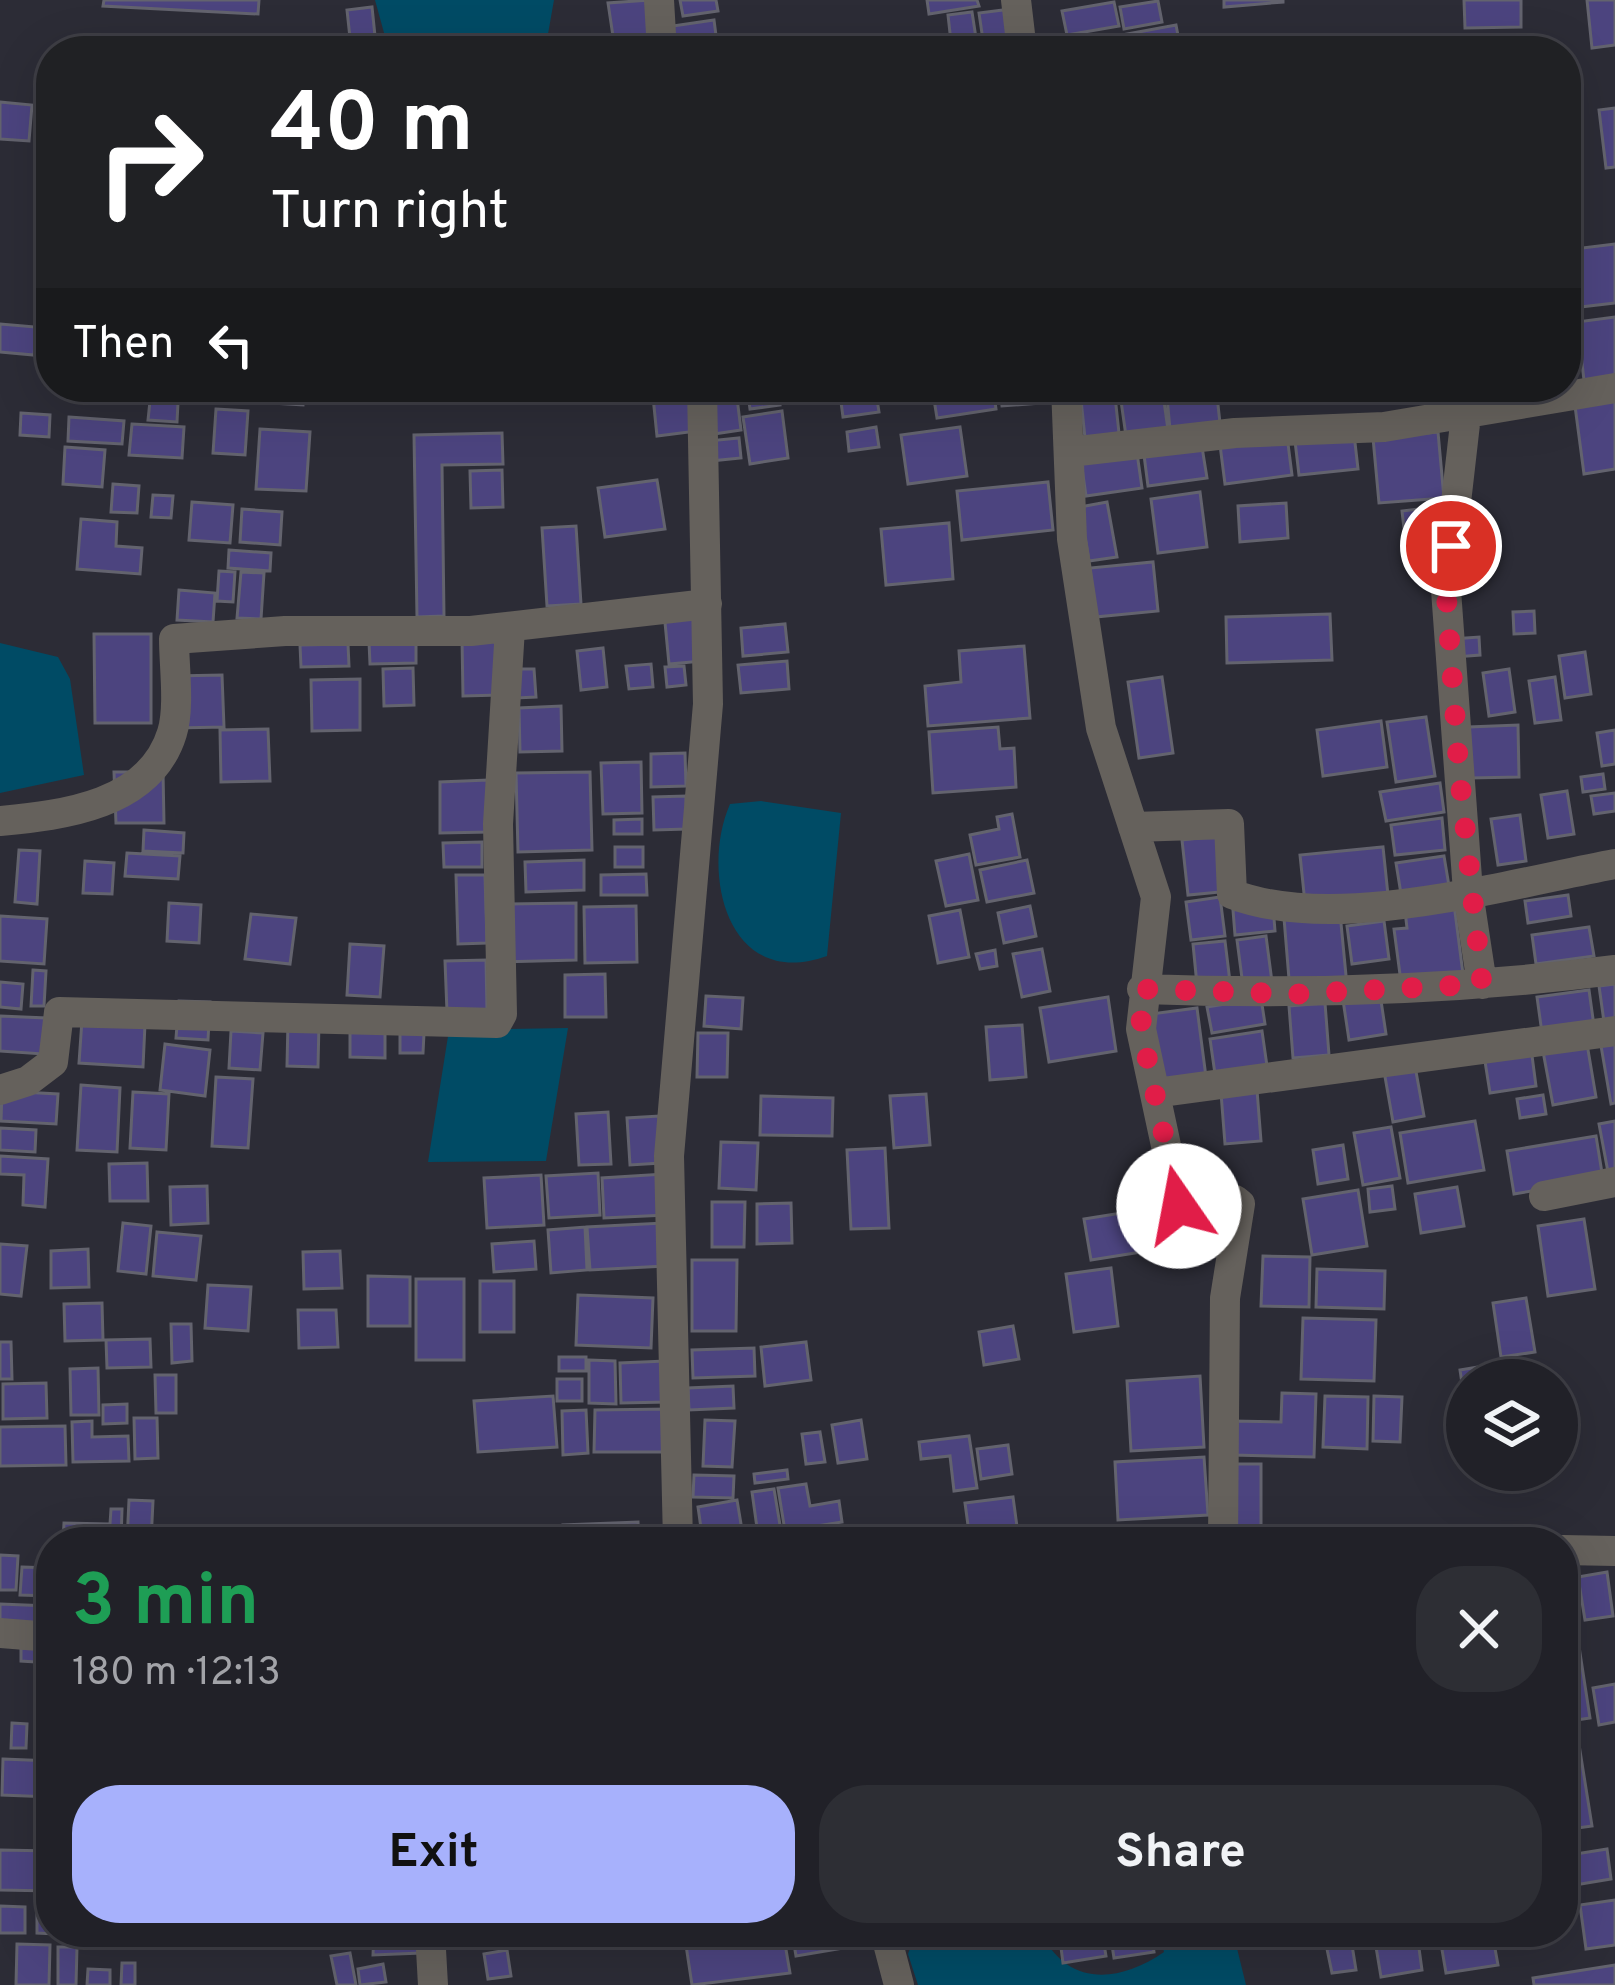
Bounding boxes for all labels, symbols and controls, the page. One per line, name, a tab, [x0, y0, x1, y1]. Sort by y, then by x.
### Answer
text: 40 m	[270, 75, 474, 181]
icon: right	[72, 84, 228, 240]
text: Turn right	[270, 179, 509, 248]
icon: left	[198, 312, 264, 378]
text: Then	[72, 317, 174, 374]
pin	[1400, 495, 1502, 597]
icon: arrive	[1418, 513, 1484, 579]
position arrow	[1116, 1143, 1242, 1269]
map controls	[1446, 1359, 1578, 1491]
button: layers	[1446, 1359, 1578, 1491]
text: 3 min	[72, 1559, 259, 1651]
button: close	[1416, 1566, 1542, 1692]
text: 180 m · 12:13	[72, 1650, 281, 1699]
button: Exit	[72, 1785, 795, 1923]
button: Share	[819, 1785, 1542, 1923]

